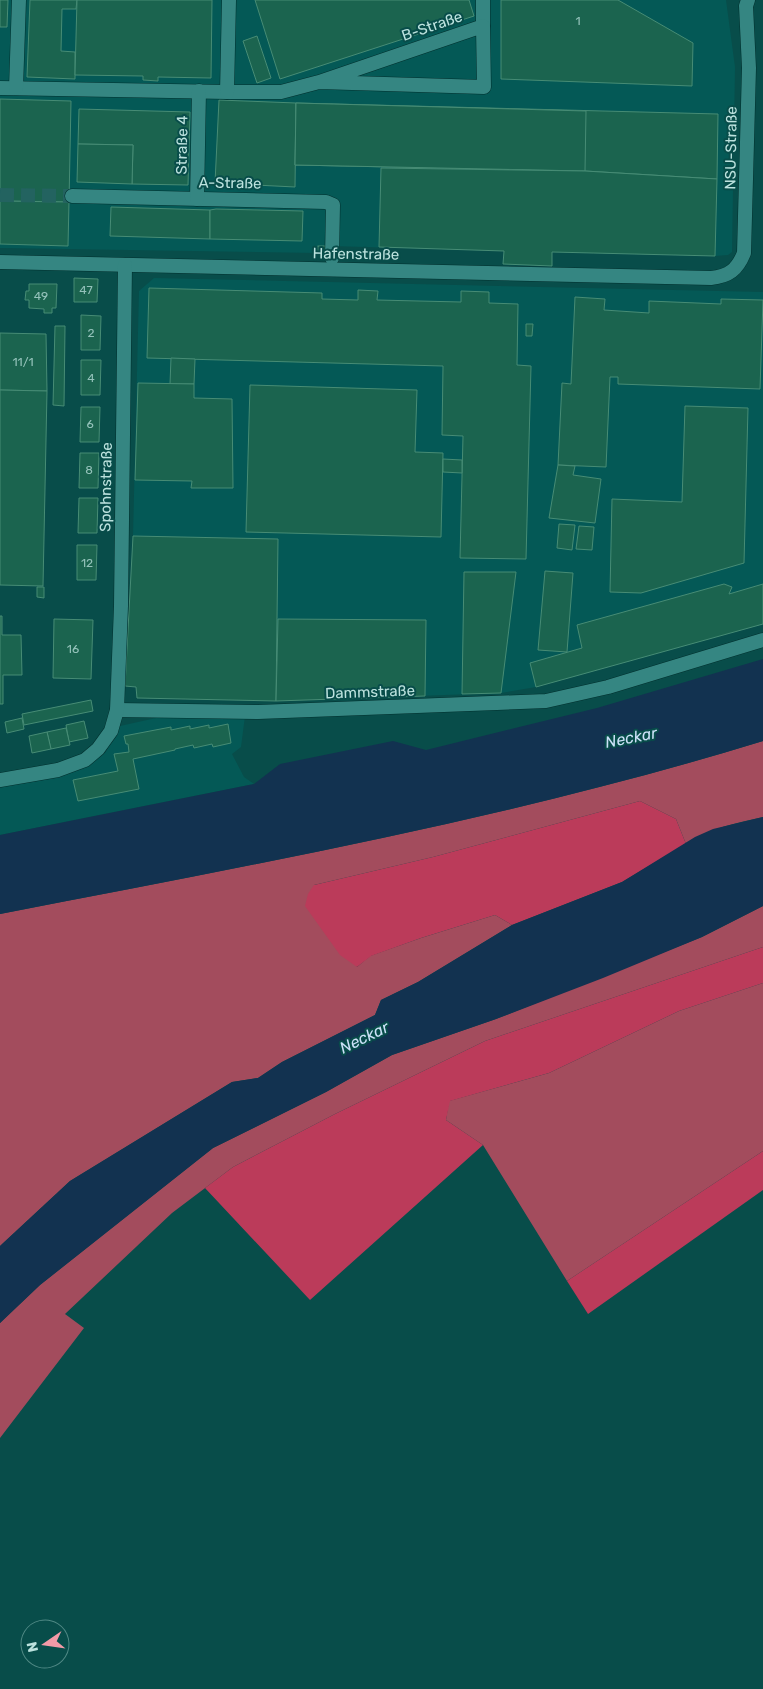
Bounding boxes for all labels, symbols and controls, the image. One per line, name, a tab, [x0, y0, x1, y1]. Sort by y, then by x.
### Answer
street label: B-Straße	[399, 7, 465, 45]
house number: 1	[575, 14, 581, 28]
street label: NSU-Straße	[721, 106, 741, 190]
street label: Straße 4	[172, 115, 192, 175]
street label: A-Straße	[198, 173, 262, 193]
street label: Hafenstraße	[313, 244, 399, 264]
house number: 47	[79, 283, 93, 297]
house number: 49	[34, 289, 48, 303]
house number: 2	[87, 326, 95, 340]
house number: 11/1	[12, 355, 34, 369]
house number: 4	[87, 371, 95, 385]
house number: 6	[86, 417, 94, 431]
street label: Spohnstraße	[96, 442, 116, 532]
house number: 8	[85, 463, 93, 477]
house number: 12	[81, 556, 93, 570]
house number: 16	[67, 642, 79, 656]
street label: Dammstraße	[325, 681, 415, 703]
water label: Neckar	[603, 723, 660, 752]
water label: Neckar	[336, 1017, 393, 1058]
north arrow	[20, 1619, 70, 1669]
text: N	[23, 1640, 42, 1654]

